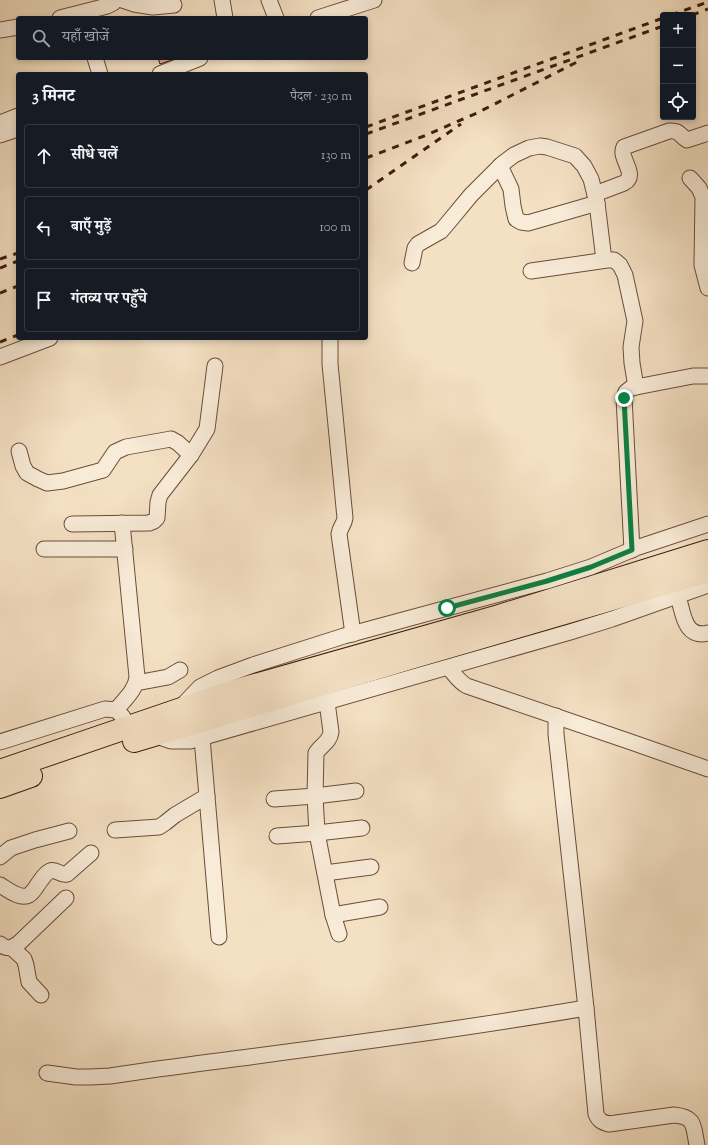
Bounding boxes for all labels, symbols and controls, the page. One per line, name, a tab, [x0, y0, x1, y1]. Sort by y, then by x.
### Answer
map controls	[660, 12, 696, 120]
button: +	[660, 12, 696, 48]
search box	[16, 16, 368, 60]
icon: search	[30, 27, 52, 49]
text: यहाँ खोजें	[62, 27, 109, 48]
button: −	[660, 48, 696, 84]
button: locate	[660, 84, 696, 120]
text: 3 मिनट	[32, 85, 75, 109]
text: पैदल · 230 m	[290, 88, 352, 106]
icon: ahead	[33, 145, 55, 167]
text: सीधे चलें	[71, 145, 118, 166]
text: 130 m	[321, 147, 351, 165]
icon: left	[33, 217, 55, 239]
text: बाएँ मुड़ें	[71, 217, 111, 238]
text: 100 m	[319, 219, 351, 237]
icon: arrive	[33, 289, 55, 311]
text: गंतव्य पर पहुँचे	[71, 289, 147, 310]
route end	[615, 389, 633, 407]
route start	[438, 599, 456, 617]

